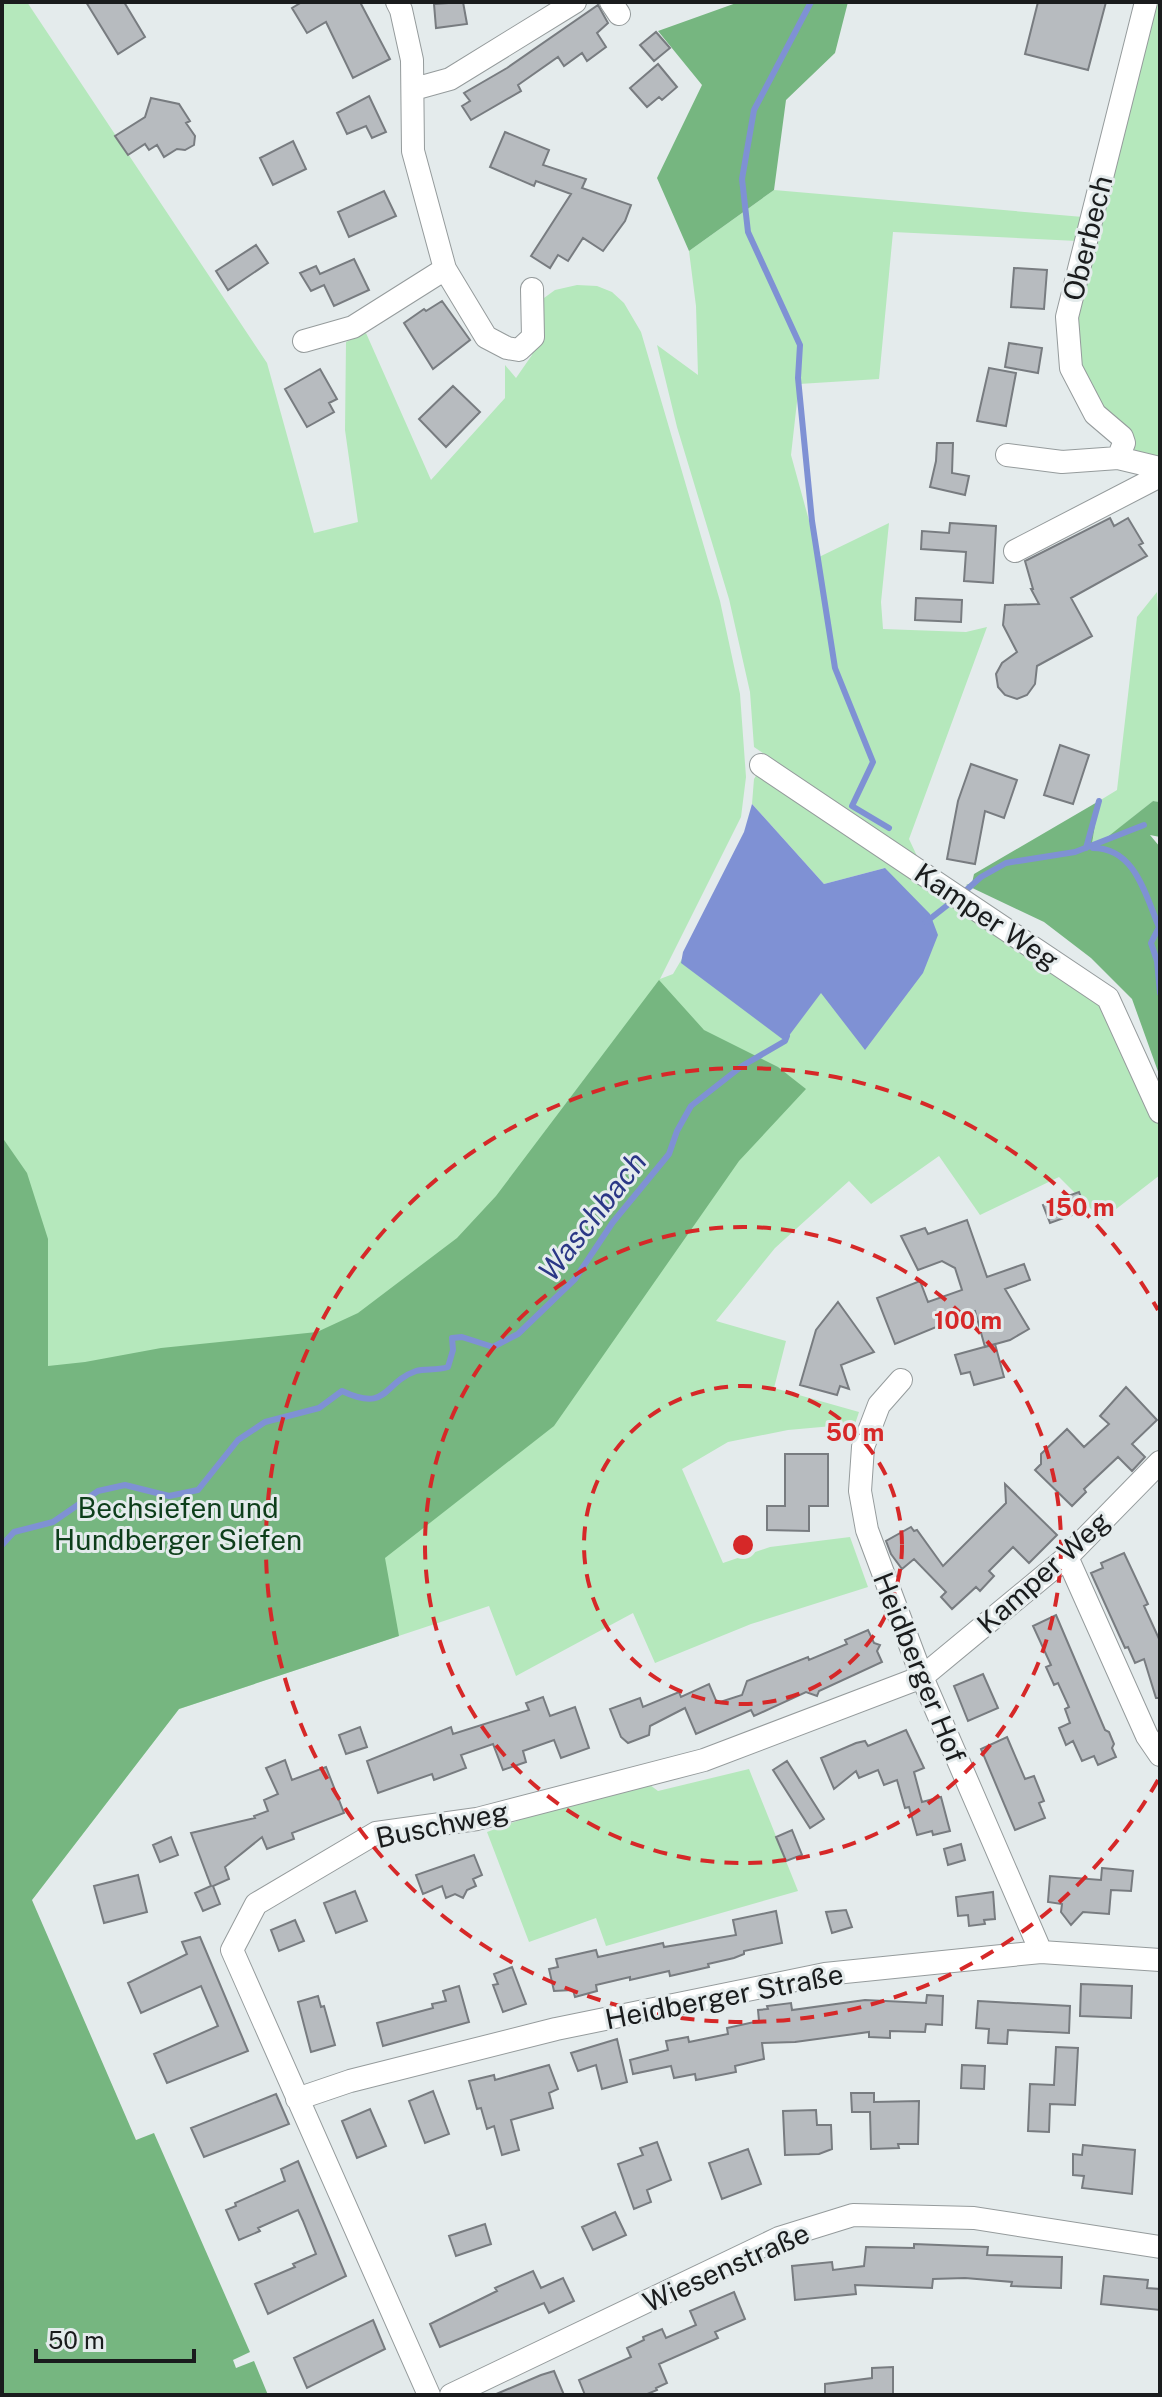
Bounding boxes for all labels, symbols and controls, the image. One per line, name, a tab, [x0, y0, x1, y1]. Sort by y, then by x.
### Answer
street label: Oberbech	[1056, 172, 1118, 304]
street label: Kamper Weg	[909, 856, 1065, 976]
water label: Waschbach	[530, 1144, 654, 1288]
text: 150 m	[1046, 1193, 1114, 1221]
text: 100 m	[934, 1306, 1002, 1334]
text: 50 m	[826, 1418, 884, 1446]
park label: Bechsiefen und Hundberger Siefen	[54, 1491, 302, 1556]
street label: Kamper Weg	[970, 1504, 1116, 1640]
centre of rings	[729, 1531, 757, 1559]
street label: Heidberger Hof	[867, 1567, 973, 1767]
street label: Buschweg	[373, 1794, 511, 1854]
street label: Heidberger Straße	[602, 1957, 846, 2035]
street label: Wiesenstraße	[638, 2216, 814, 2318]
scale bar	[36, 2313, 194, 2363]
text: 50 m	[48, 2326, 105, 2354]

